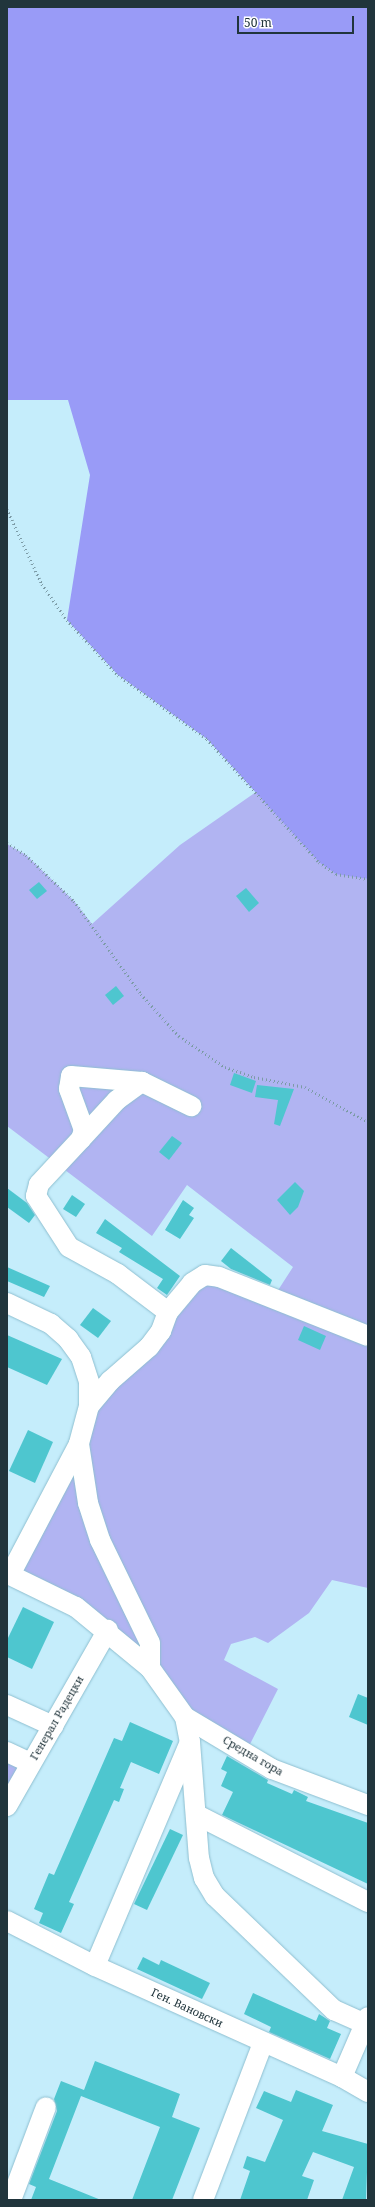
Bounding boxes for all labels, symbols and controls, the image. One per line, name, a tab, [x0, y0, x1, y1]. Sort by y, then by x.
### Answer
scale bar	[239, 8, 356, 34]
text: 50 m	[244, 14, 272, 31]
street label: Генерал Радецки	[28, 1674, 86, 1762]
street label: Средна гора	[220, 1733, 286, 1779]
street label: Ген. Вановски	[149, 1986, 225, 2030]

